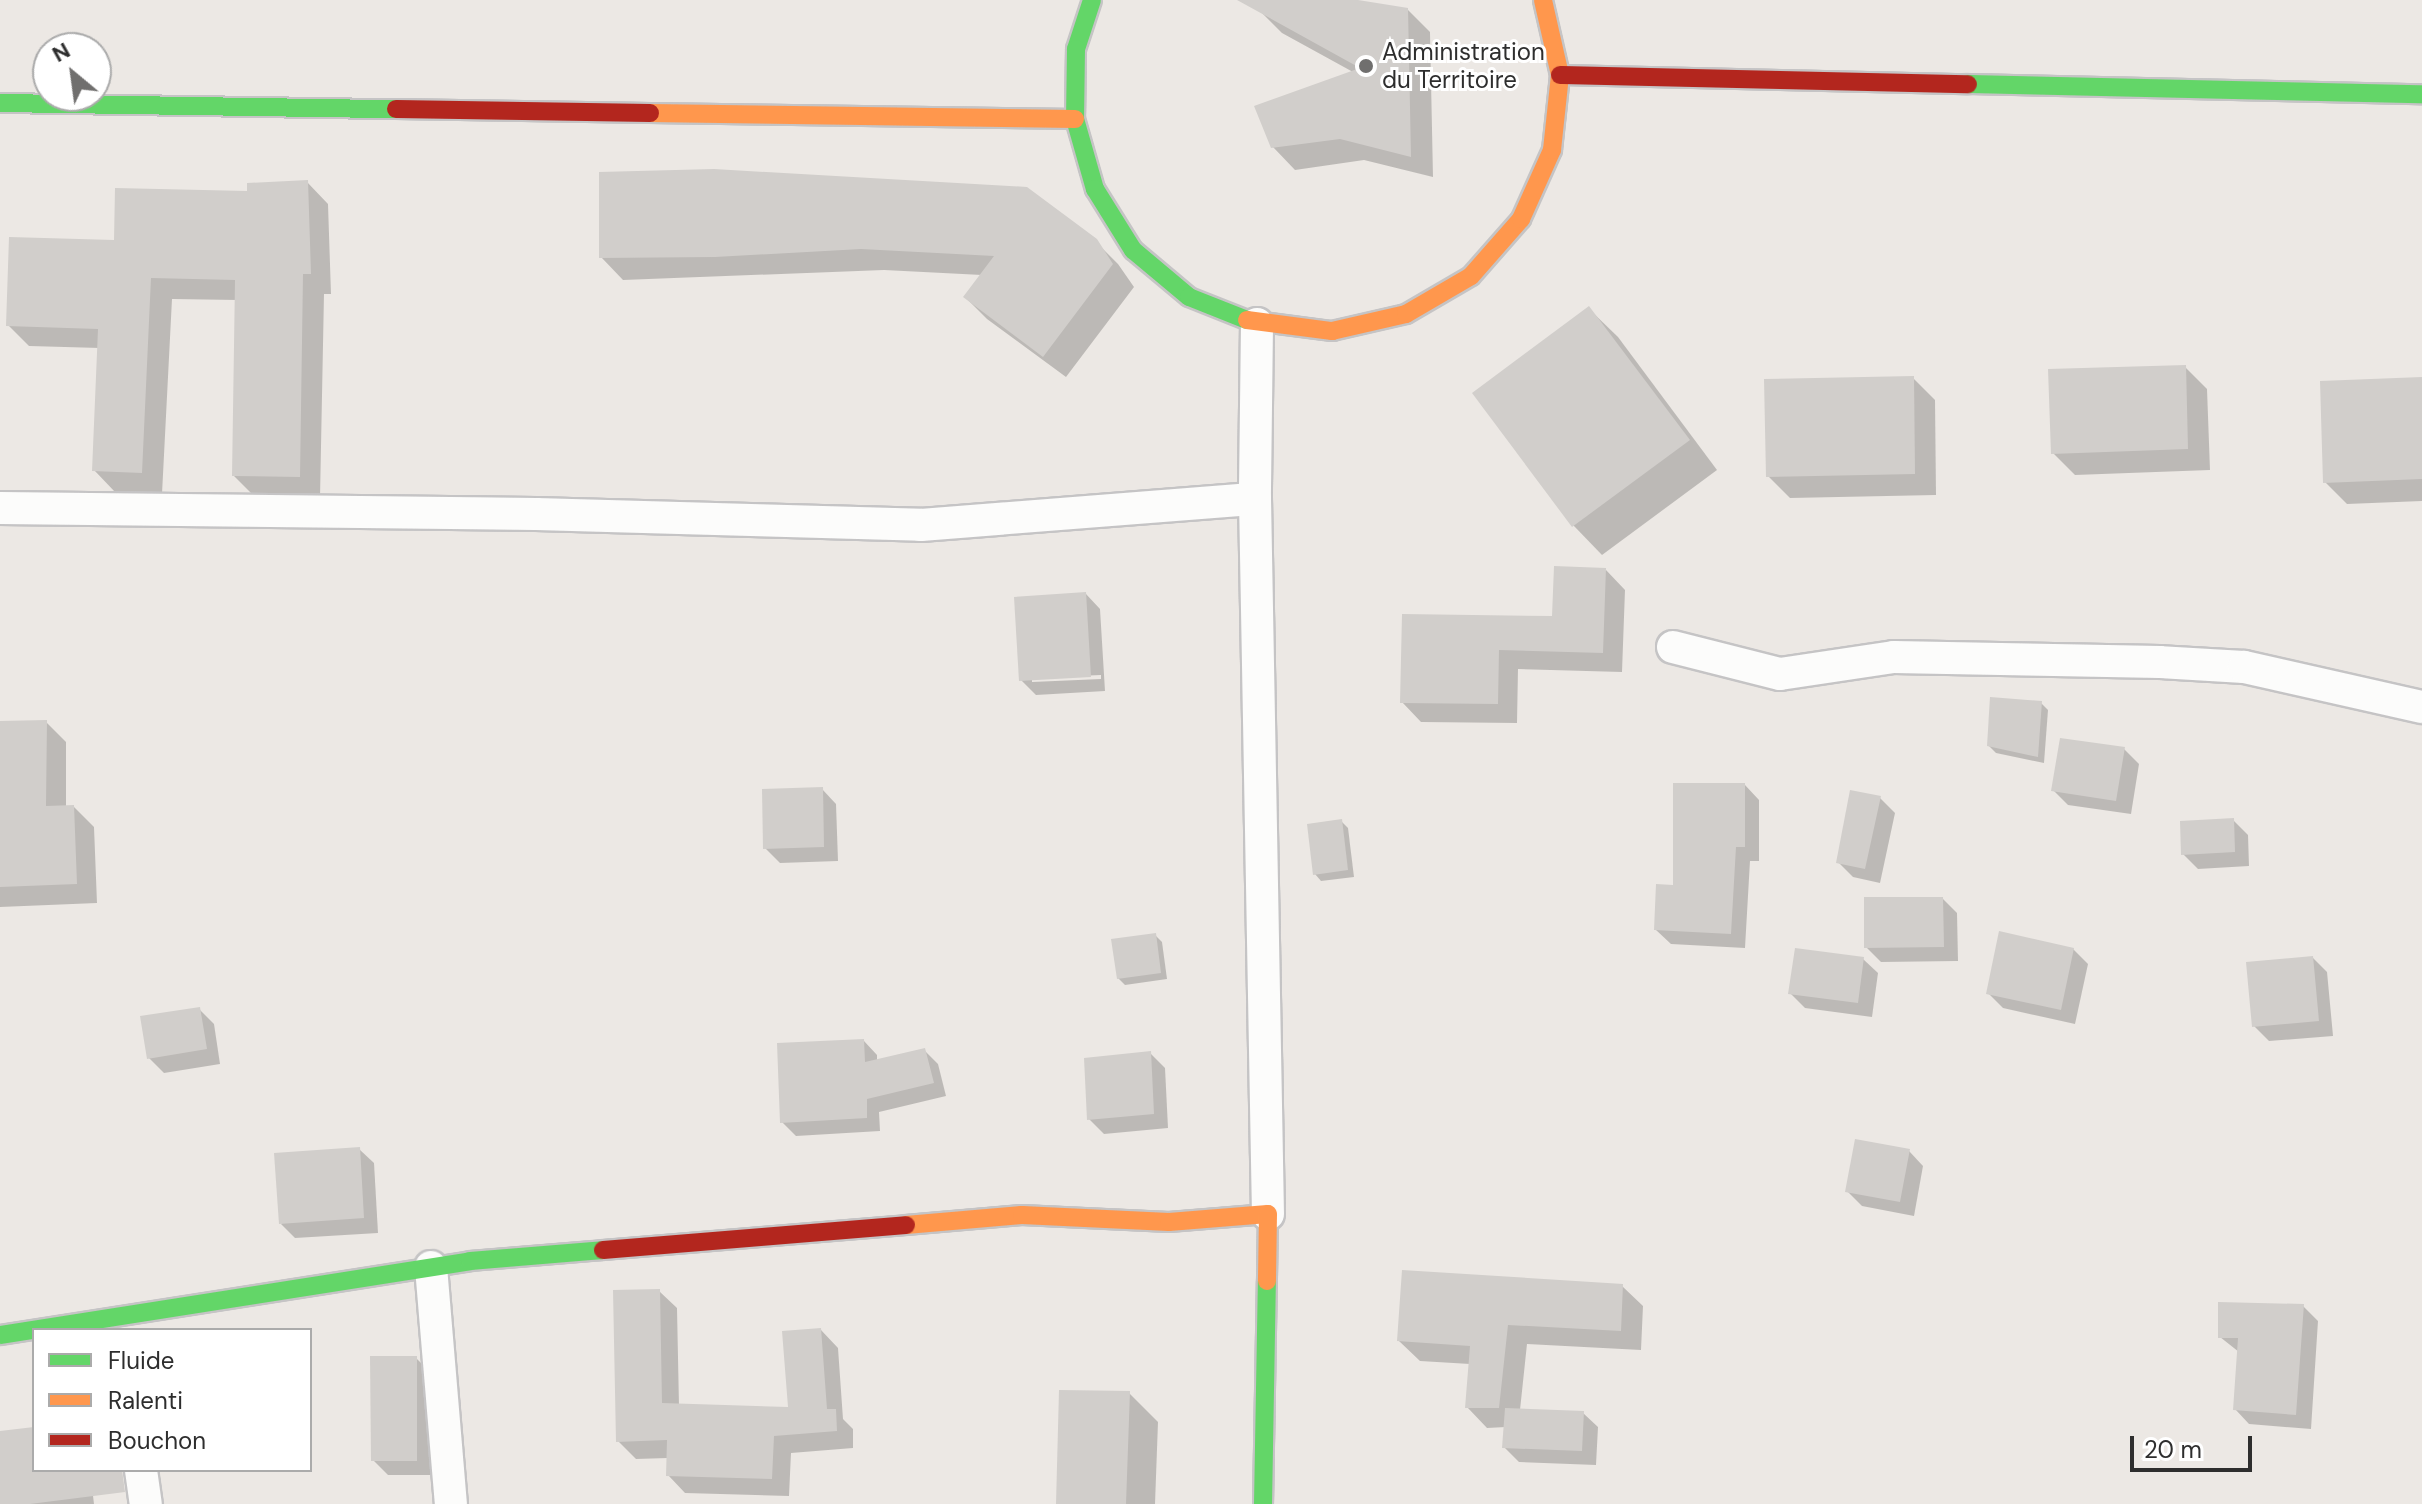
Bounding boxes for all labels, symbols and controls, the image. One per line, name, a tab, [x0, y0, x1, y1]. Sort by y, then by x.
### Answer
north arrow	[32, 32, 112, 112]
text: N	[47, 36, 75, 69]
place label: Administration du Territoire	[1382, 38, 1545, 94]
marker: Administration du Territoire	[1357, 57, 1375, 75]
legend	[32, 1328, 312, 1472]
text: Fluide	[108, 1345, 174, 1376]
text: Ralenti	[108, 1385, 183, 1416]
scale bar	[2134, 1420, 2256, 1470]
text: Bouchon	[108, 1425, 206, 1456]
text: 20 m	[2144, 1434, 2202, 1465]

